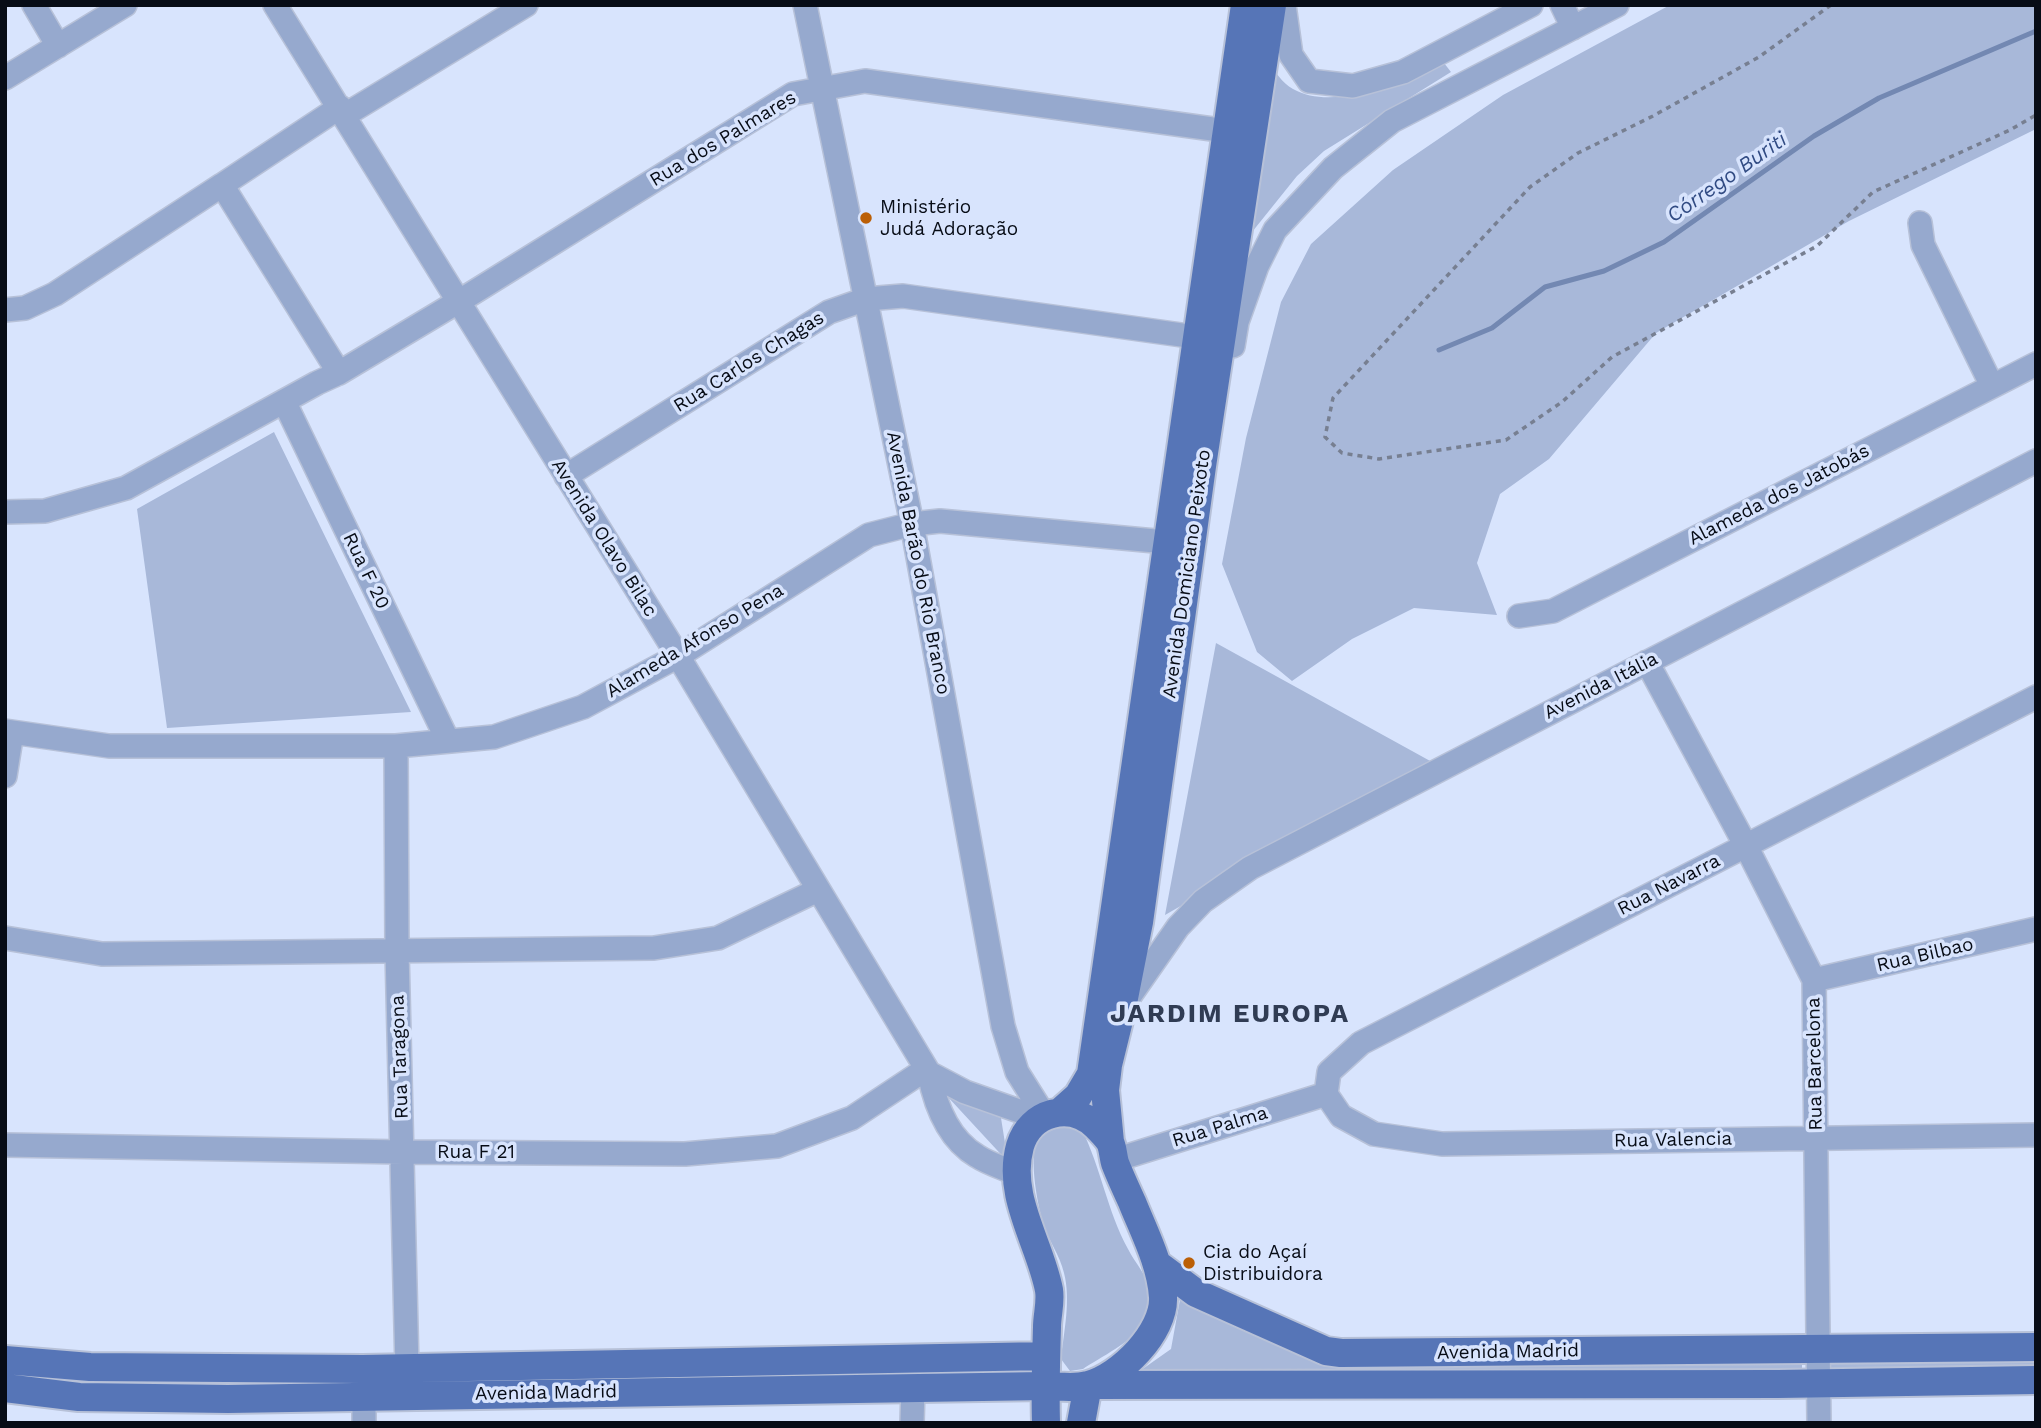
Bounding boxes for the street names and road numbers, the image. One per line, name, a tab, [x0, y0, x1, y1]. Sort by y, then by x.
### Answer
street label: Rua dos Palmares	[646, 86, 800, 192]
street label: Rua Carlos Chagas	[670, 306, 828, 418]
street label: Avenida Barão do Rio Branco	[881, 429, 955, 697]
street label: Alameda dos Jatobás	[1685, 439, 1873, 551]
street label: Avenida Domiciano Peixoto	[1158, 448, 1216, 700]
street label: Avenida Olavo Bilac	[546, 455, 662, 621]
street label: Rua F 20	[338, 529, 394, 613]
street label: Alameda Afonso Pena	[602, 579, 788, 703]
street label: Avenida Itália	[1540, 648, 1662, 724]
street label: Rua Navarra	[1614, 849, 1724, 921]
street label: Rua Bilbao	[1874, 933, 1976, 977]
street label: Rua Taragona	[386, 995, 414, 1119]
street label: Rua Barcelona	[1802, 997, 1828, 1131]
street label: Rua Palma	[1170, 1102, 1270, 1152]
street label: Rua Valencia	[1614, 1128, 1732, 1152]
street label: Rua F 21	[437, 1141, 515, 1163]
street label: Avenida Madrid	[1437, 1339, 1579, 1365]
street label: Avenida Madrid	[475, 1380, 617, 1406]

